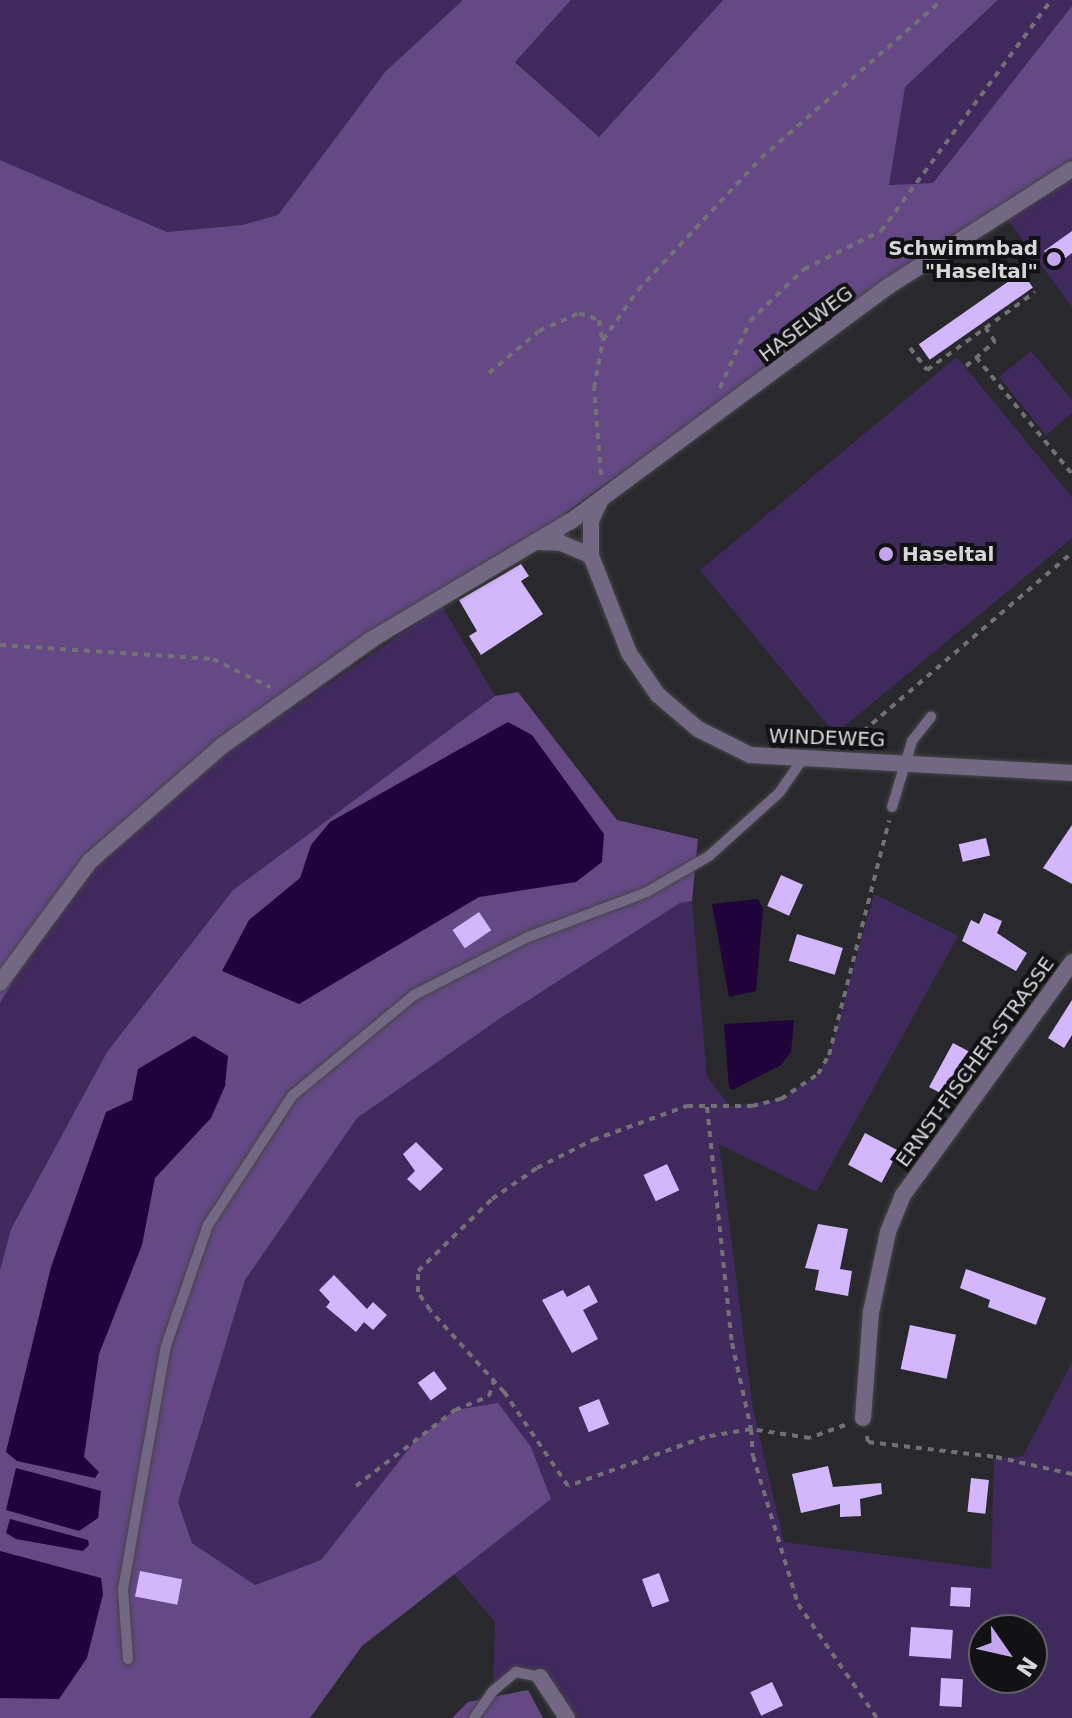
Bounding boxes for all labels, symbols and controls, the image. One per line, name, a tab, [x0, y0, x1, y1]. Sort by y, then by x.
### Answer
place label: Schwimmbad "Haseltal"	[888, 236, 1038, 283]
marker: Schwimmbad "Haseltal"	[1045, 250, 1063, 268]
street label: HASELWEG	[754, 281, 858, 367]
place label: Haseltal	[902, 542, 994, 566]
marker: Haseltal	[877, 545, 895, 563]
street label: WINDEWEG	[768, 724, 886, 752]
street label: ERNST-FISCHER-STRASSE	[891, 952, 1059, 1172]
north arrow	[968, 1614, 1048, 1694]
text: N	[1011, 1652, 1042, 1681]

